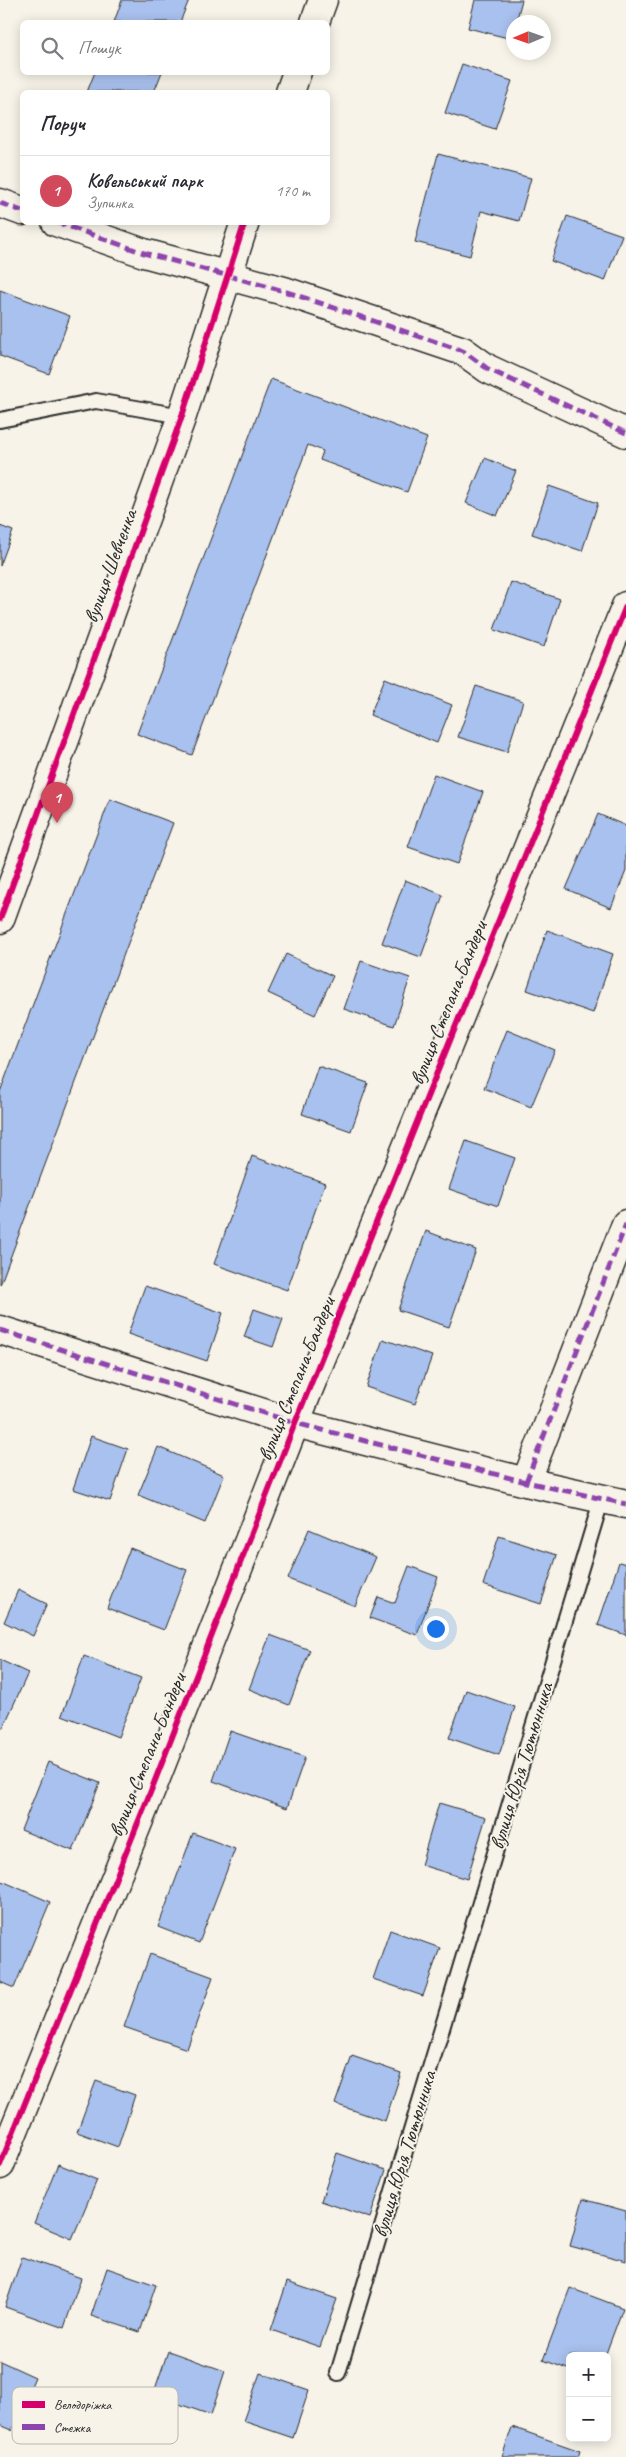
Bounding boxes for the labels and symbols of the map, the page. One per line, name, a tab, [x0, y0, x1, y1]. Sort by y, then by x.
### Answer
north arrow	[506, 15, 551, 60]
street label: вулиця Шевченка	[77, 504, 143, 626]
pin: 1	[41, 782, 73, 823]
street label: вулиця Степана Бандери	[403, 915, 494, 1089]
street label: вулиця Степана Бандери	[251, 1291, 342, 1465]
your location	[423, 1616, 449, 1642]
street label: вулиця Степана Бандери	[102, 1667, 193, 1841]
street label: вулиця Юрія Тютюнника	[483, 1678, 559, 1852]
street label: вулиця Юрія Тютюнника	[366, 2066, 442, 2240]
legend	[12, 2387, 178, 2444]
text: Велодоріжка	[54, 2396, 112, 2413]
text: Стежка	[54, 2419, 92, 2436]

